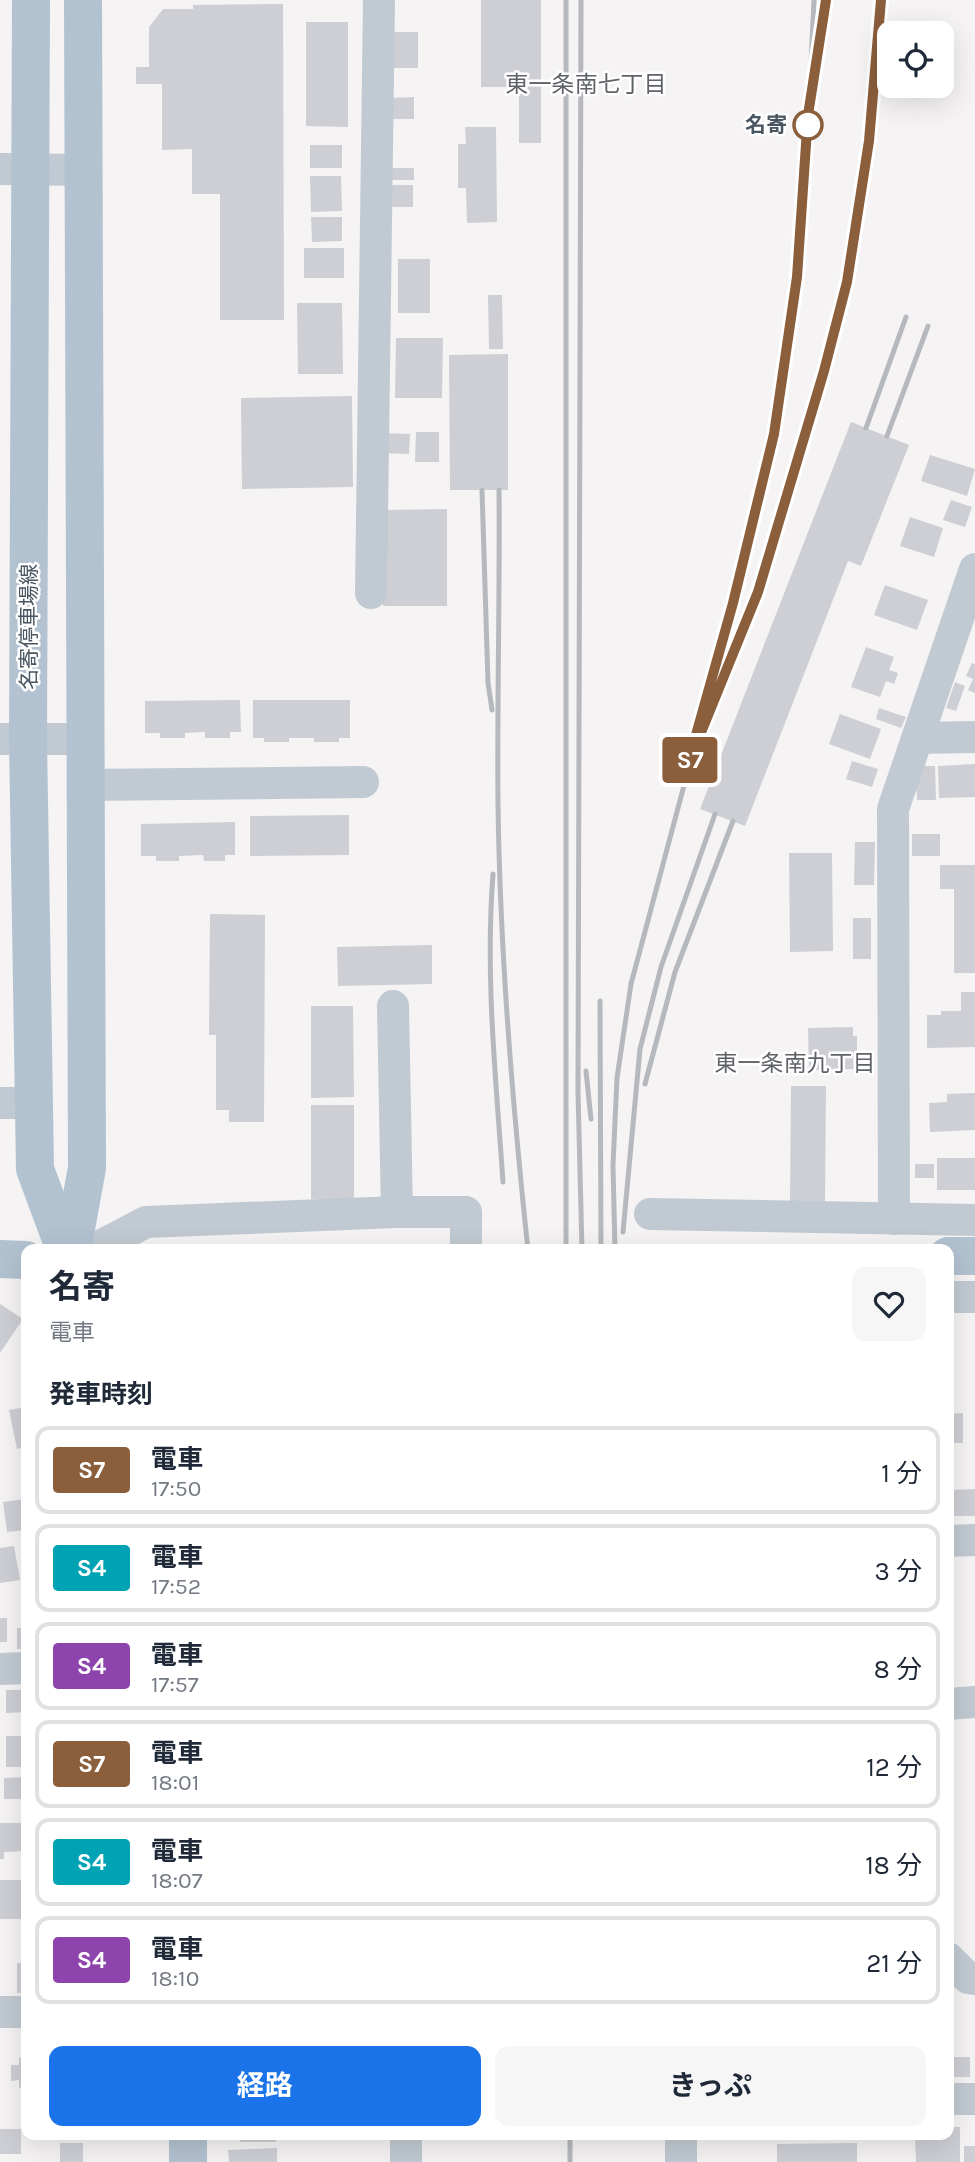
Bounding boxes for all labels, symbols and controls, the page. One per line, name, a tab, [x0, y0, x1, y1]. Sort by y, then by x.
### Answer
map controls	[877, 21, 954, 98]
button: locate	[877, 21, 954, 98]
district label: 東一条南七丁目	[506, 71, 667, 98]
marker: 名寄	[793, 110, 823, 140]
place label: 名寄	[745, 113, 787, 137]
street label: 名寄停車場線	[17, 564, 41, 690]
line badge: S7	[658, 737, 722, 783]
text: S7	[676, 746, 704, 774]
district label: 東一条南九丁目	[715, 1050, 876, 1077]
button: heart	[852, 1267, 926, 1341]
text: 名寄	[49, 1268, 115, 1306]
text: 電車	[49, 1319, 95, 1346]
text: 発車時刻	[49, 1379, 153, 1410]
text: 電車	[151, 1444, 203, 1475]
text: S7	[78, 1456, 105, 1484]
text: 1 分	[881, 1458, 922, 1489]
text: 17:50	[151, 1475, 201, 1502]
text: 電車	[151, 1542, 203, 1573]
text: S4	[77, 1554, 106, 1582]
text: 3 分	[874, 1556, 922, 1587]
text: 17:52	[151, 1573, 201, 1600]
text: 電車	[151, 1640, 203, 1671]
text: S4	[77, 1652, 106, 1680]
text: 8 分	[874, 1654, 922, 1685]
text: 17:57	[151, 1671, 198, 1698]
text: 電車	[151, 1738, 203, 1769]
text: S7	[78, 1750, 105, 1778]
text: 12 分	[866, 1752, 922, 1783]
text: 18:01	[151, 1769, 199, 1796]
text: 電車	[151, 1836, 203, 1867]
text: S4	[77, 1848, 106, 1876]
text: 18 分	[865, 1850, 922, 1881]
text: 18:07	[151, 1867, 203, 1894]
text: 電車	[151, 1934, 203, 1965]
text: S4	[77, 1946, 106, 1974]
text: 21 分	[866, 1948, 922, 1979]
text: 18:10	[151, 1965, 199, 1992]
button: 経路	[49, 2046, 481, 2126]
button: きっぷ	[495, 2046, 926, 2126]

